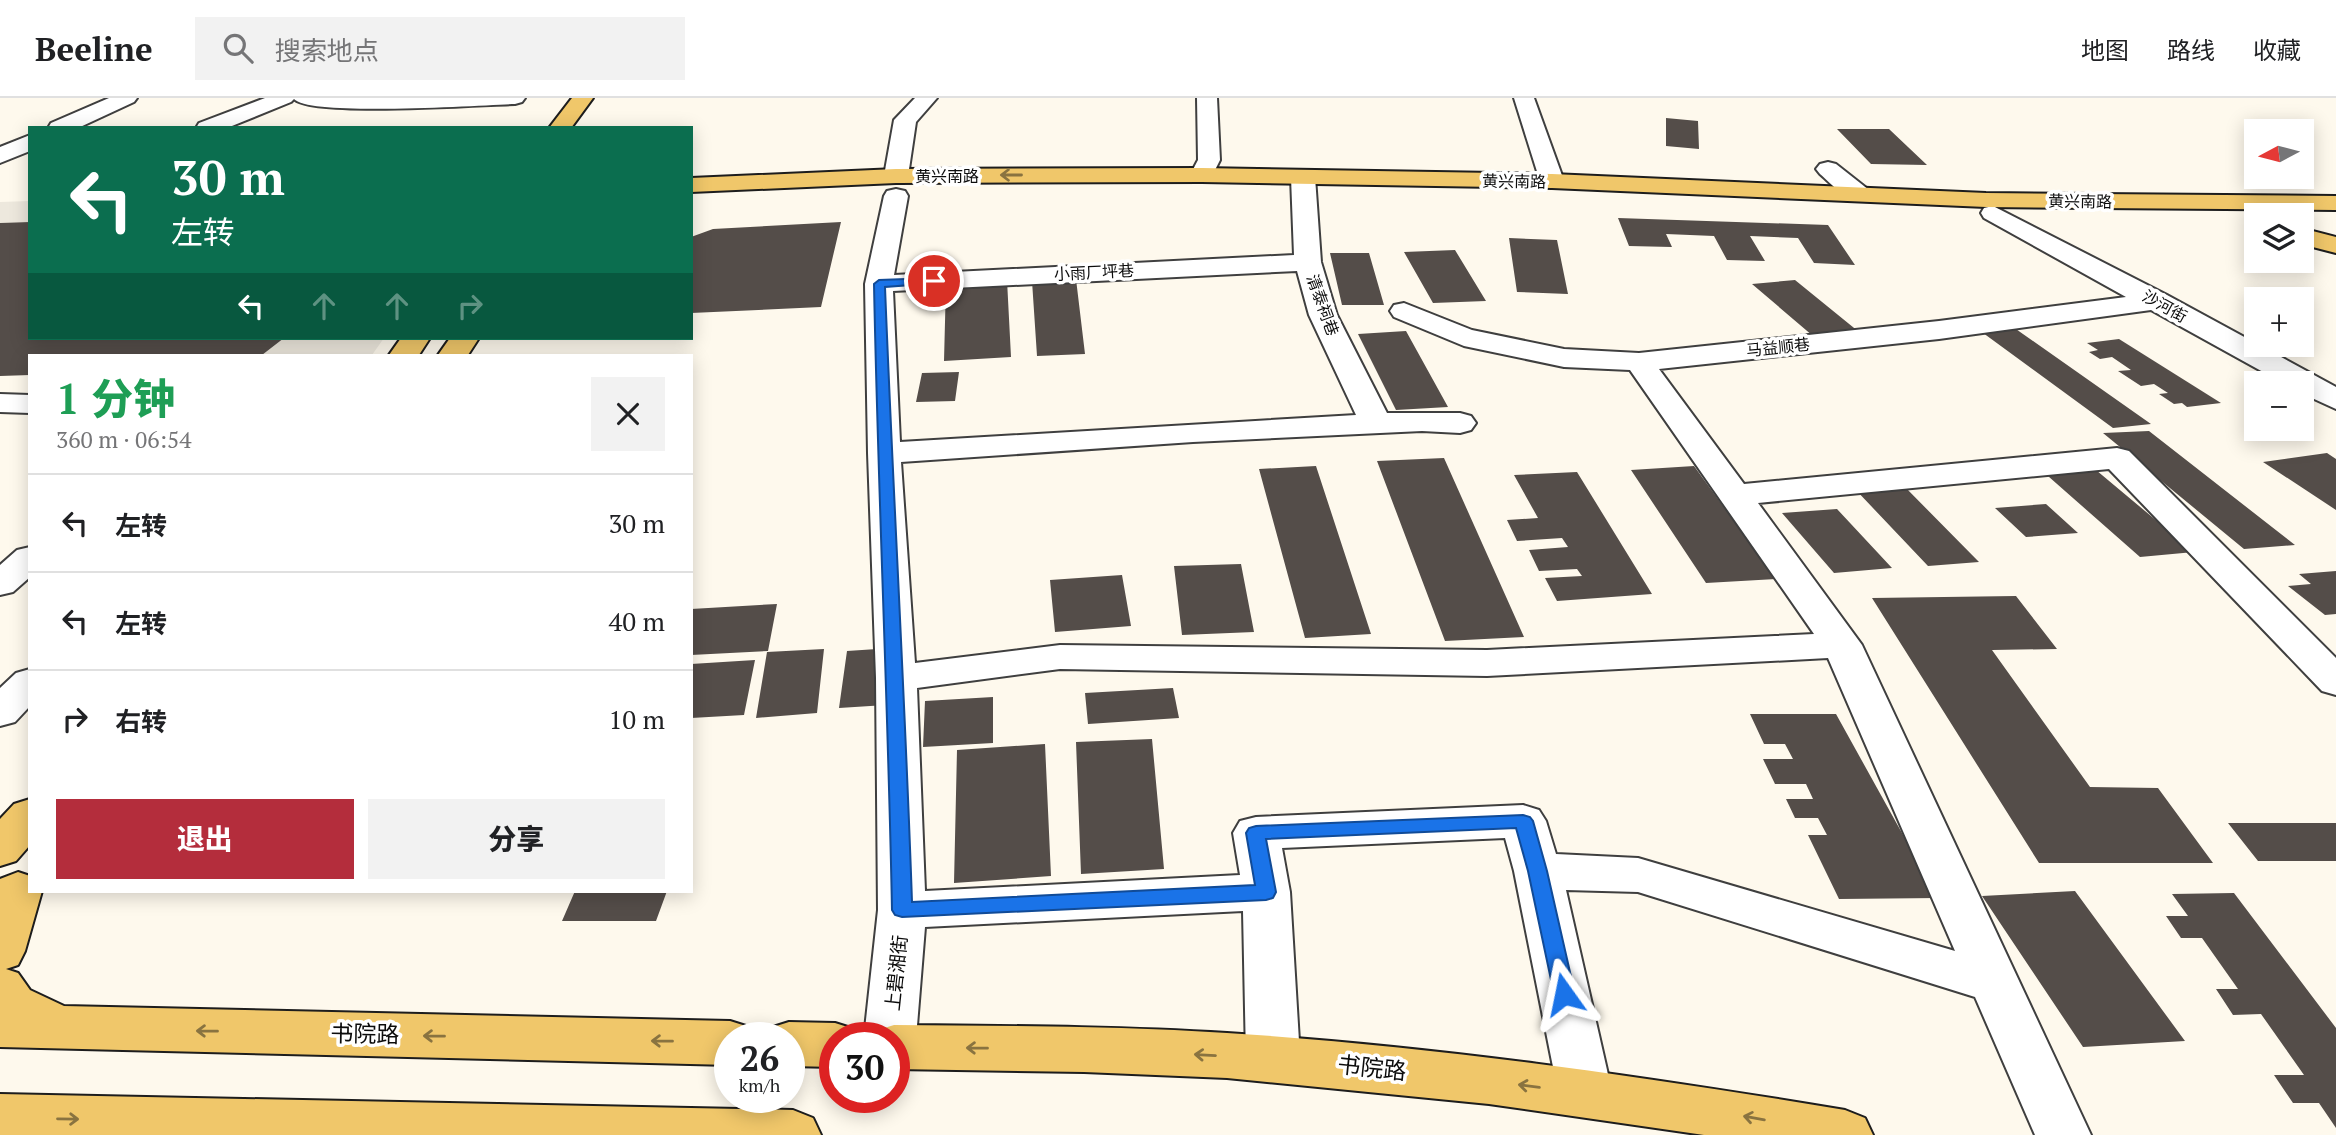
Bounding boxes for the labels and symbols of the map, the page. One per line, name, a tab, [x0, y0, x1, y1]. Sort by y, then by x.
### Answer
north arrow	[2244, 119, 2314, 189]
street label: 黄兴南路	[915, 165, 979, 187]
one-way arrow	[1000, 169, 1023, 182]
street label: 黄兴南路	[1482, 169, 1546, 193]
street label: 黄兴南路	[2048, 189, 2112, 213]
pin	[904, 251, 964, 311]
street label: 小雨厂坪巷	[1053, 259, 1135, 285]
street label: 清泰祠巷	[1302, 271, 1344, 339]
street label: 沙河街	[2139, 285, 2191, 327]
street label: 马益顺巷	[1745, 333, 1811, 361]
street label: 上碧湘街	[879, 934, 912, 1012]
position arrow	[1527, 957, 1601, 1031]
street label: 书院路	[330, 1017, 400, 1050]
speed limit sign: 30	[819, 1022, 910, 1113]
one-way arrow	[195, 1024, 218, 1037]
one-way arrow	[423, 1029, 446, 1043]
one-way arrow	[650, 1035, 673, 1048]
one-way arrow	[966, 1042, 989, 1055]
one-way arrow	[1194, 1048, 1216, 1061]
street label: 书院路	[1336, 1048, 1408, 1087]
one-way arrow	[1518, 1079, 1541, 1092]
one-way arrow	[1743, 1111, 1766, 1125]
one-way arrow	[56, 1112, 79, 1126]

